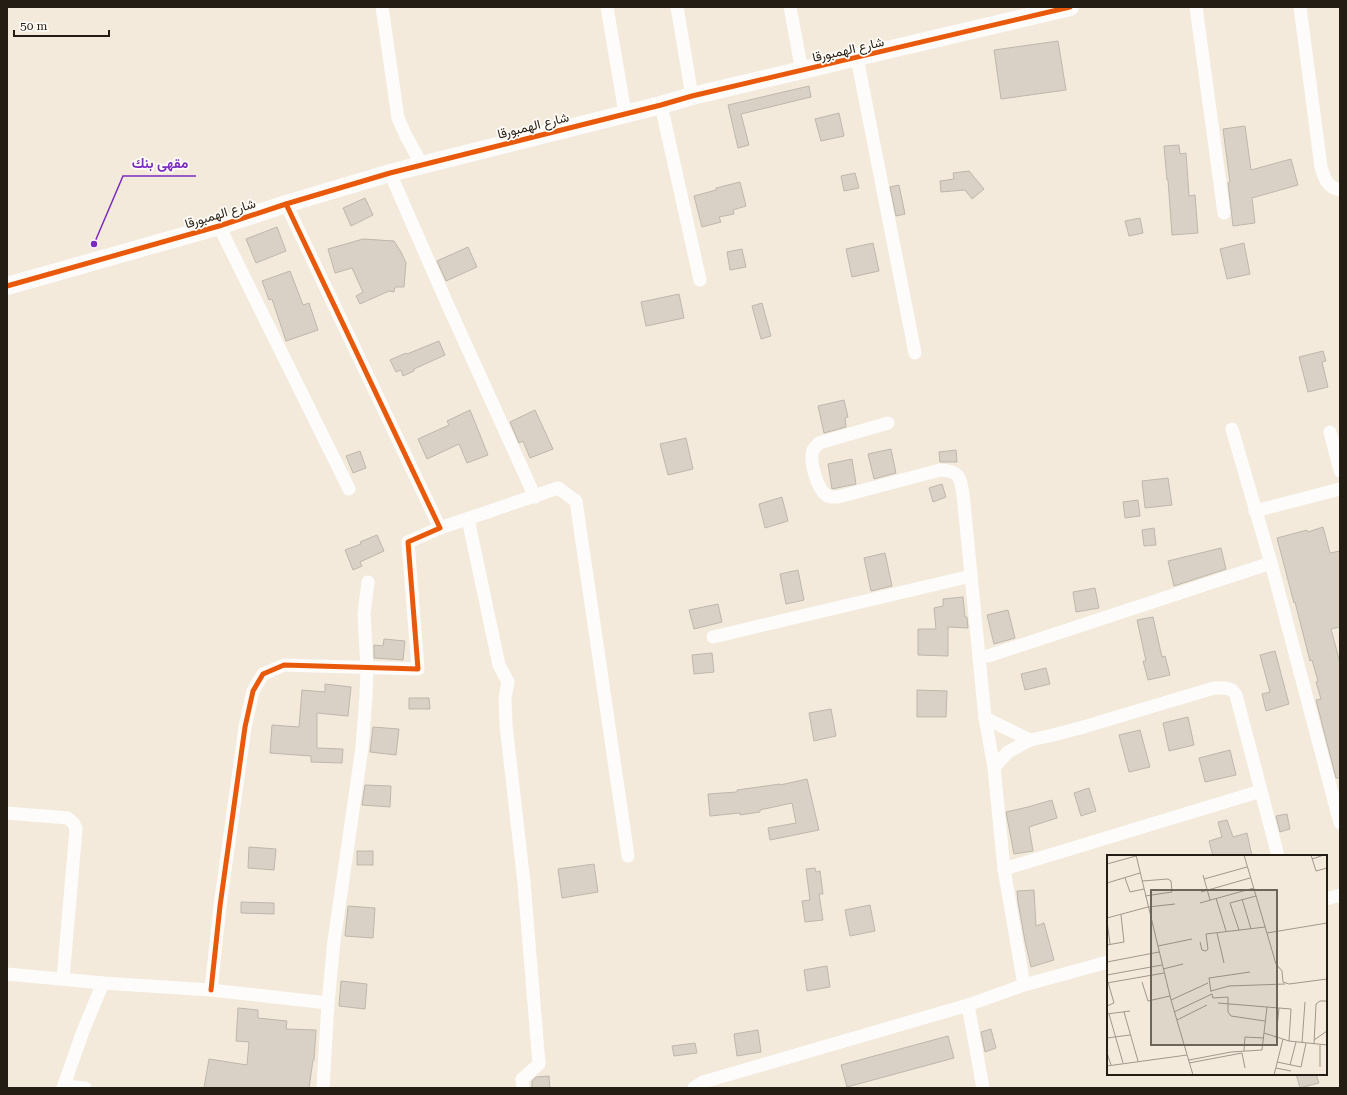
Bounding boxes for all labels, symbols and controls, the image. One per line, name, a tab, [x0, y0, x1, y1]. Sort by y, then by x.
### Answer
scale bar	[14, 12, 109, 38]
text: 50 m	[20, 19, 47, 33]
street label: شارع الهمبورقا	[811, 34, 886, 67]
street label: شارع الهمبورقا	[496, 109, 571, 144]
callout: مقهى بنك	[123, 150, 196, 176]
text: مقهى بنك	[132, 155, 189, 172]
street label: شارع الهمبورقا	[183, 196, 258, 233]
inset map	[1107, 855, 1327, 1075]

